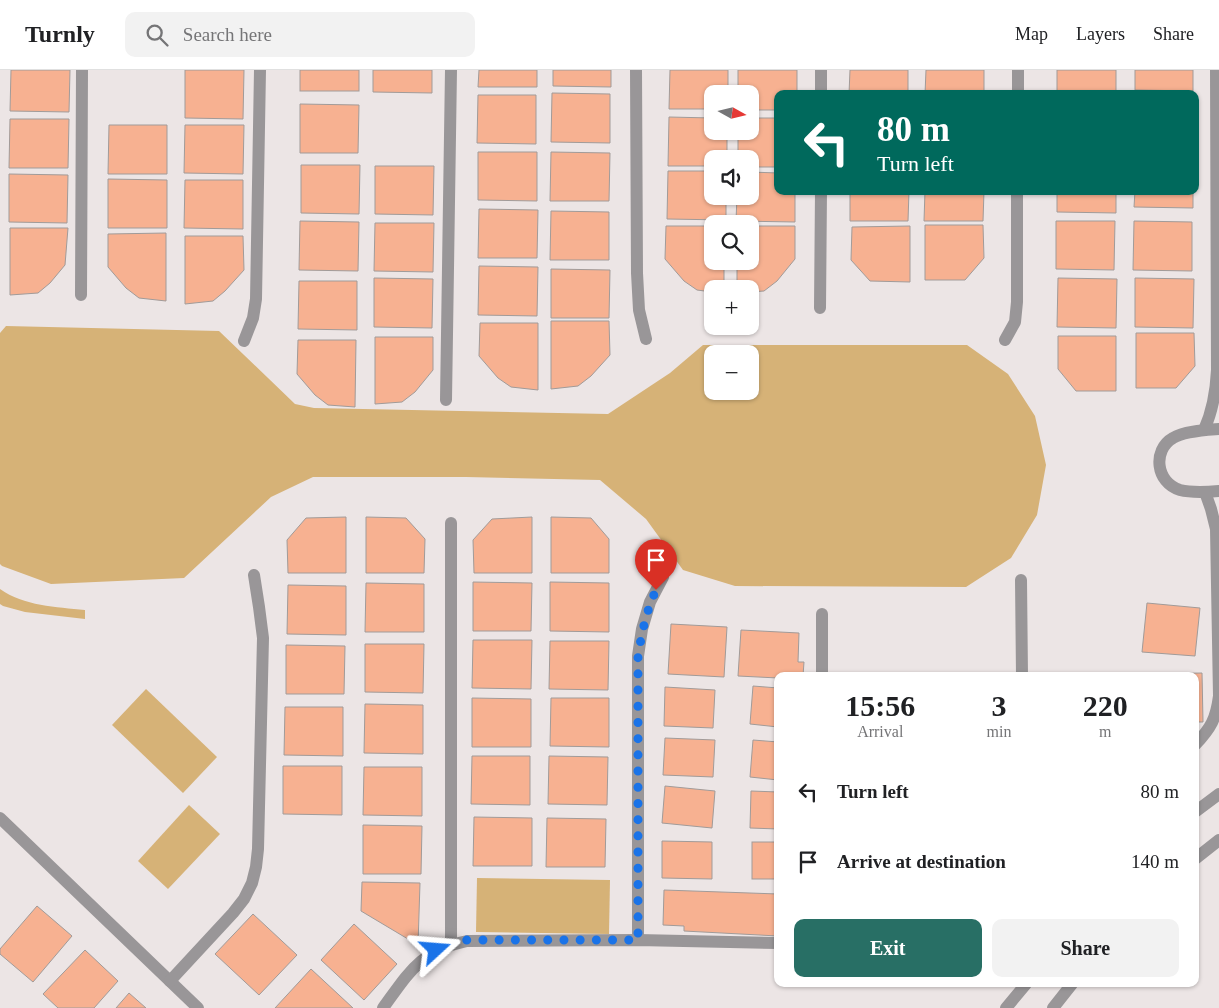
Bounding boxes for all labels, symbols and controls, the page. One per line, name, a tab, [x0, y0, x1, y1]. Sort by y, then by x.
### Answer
search box	[125, 12, 475, 57]
text: Turnly	[25, 21, 95, 47]
icon: search	[143, 21, 171, 49]
text: Search here	[183, 24, 272, 45]
text: Map	[1015, 24, 1048, 44]
text: Layers	[1076, 24, 1125, 44]
text: Share	[1153, 24, 1194, 44]
north arrow	[704, 85, 759, 140]
map controls	[704, 85, 759, 400]
icon: left	[794, 110, 859, 175]
text: 80 m	[877, 110, 950, 149]
button: sound	[704, 150, 759, 205]
text: Turn left	[877, 151, 954, 176]
button: search	[704, 215, 759, 270]
button: +	[704, 280, 759, 335]
button: −	[704, 345, 759, 400]
pin	[635, 539, 677, 590]
icon: arrive	[642, 546, 670, 574]
text: 15:56	[845, 689, 915, 722]
text: 3	[991, 689, 1006, 722]
text: 220	[1083, 689, 1128, 722]
text: Arrival	[857, 723, 903, 740]
text: min	[987, 723, 1011, 740]
text: m	[1099, 723, 1111, 740]
icon: left	[794, 778, 822, 806]
text: Turn left	[837, 781, 909, 802]
text: 80 m	[1140, 781, 1179, 802]
icon: arrive	[794, 848, 822, 876]
text: Arrive at destination	[837, 851, 1006, 872]
text: 140 m	[1131, 851, 1179, 872]
button: Exit	[794, 919, 982, 977]
button: Share	[992, 919, 1179, 977]
position arrow	[409, 923, 461, 975]

